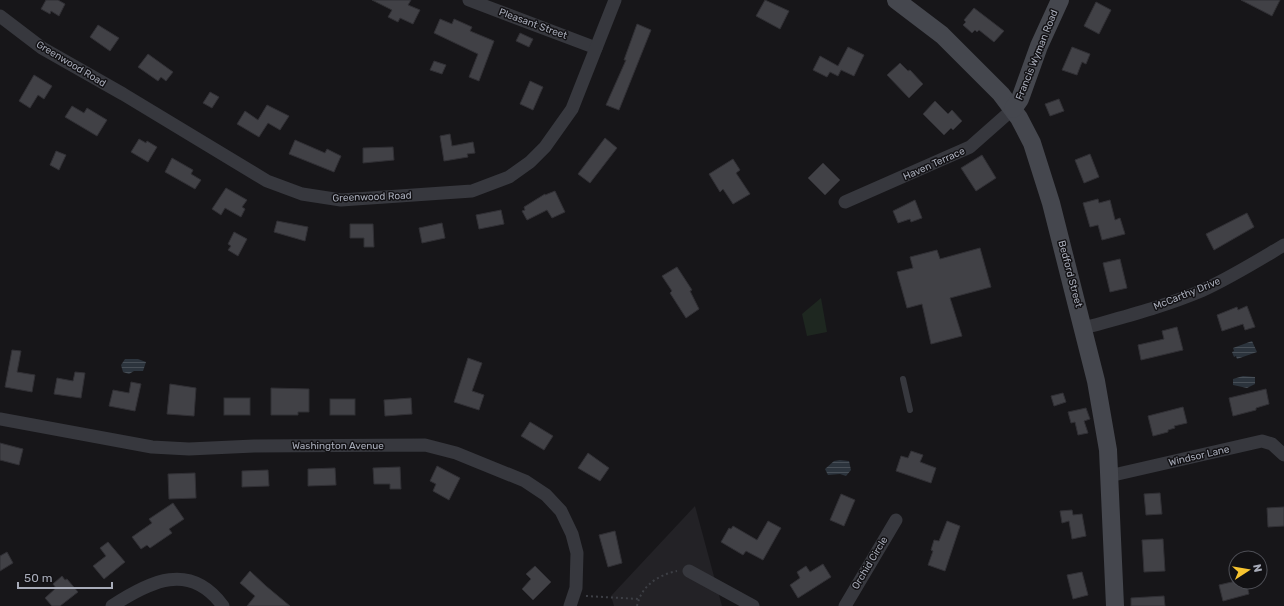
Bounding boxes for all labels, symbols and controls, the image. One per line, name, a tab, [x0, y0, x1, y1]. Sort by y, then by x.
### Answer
street label: Pleasant Street	[497, 6, 569, 42]
street label: Francis Wyman Road	[1013, 8, 1061, 102]
street label: Greenwood Road	[34, 38, 108, 90]
street label: Haven Terrace	[901, 145, 967, 183]
street label: Greenwood Road	[332, 190, 412, 204]
street label: Bedford Street	[1055, 239, 1085, 309]
street label: McCarthy Drive	[1152, 275, 1223, 313]
street label: Washington Avenue	[292, 440, 384, 452]
street label: Windsor Lane	[1167, 443, 1231, 469]
street label: Orchid Circle	[850, 534, 891, 591]
north arrow	[1228, 550, 1268, 590]
text: N	[1250, 563, 1264, 573]
scale bar	[18, 564, 112, 590]
text: 50 m	[24, 571, 52, 585]

